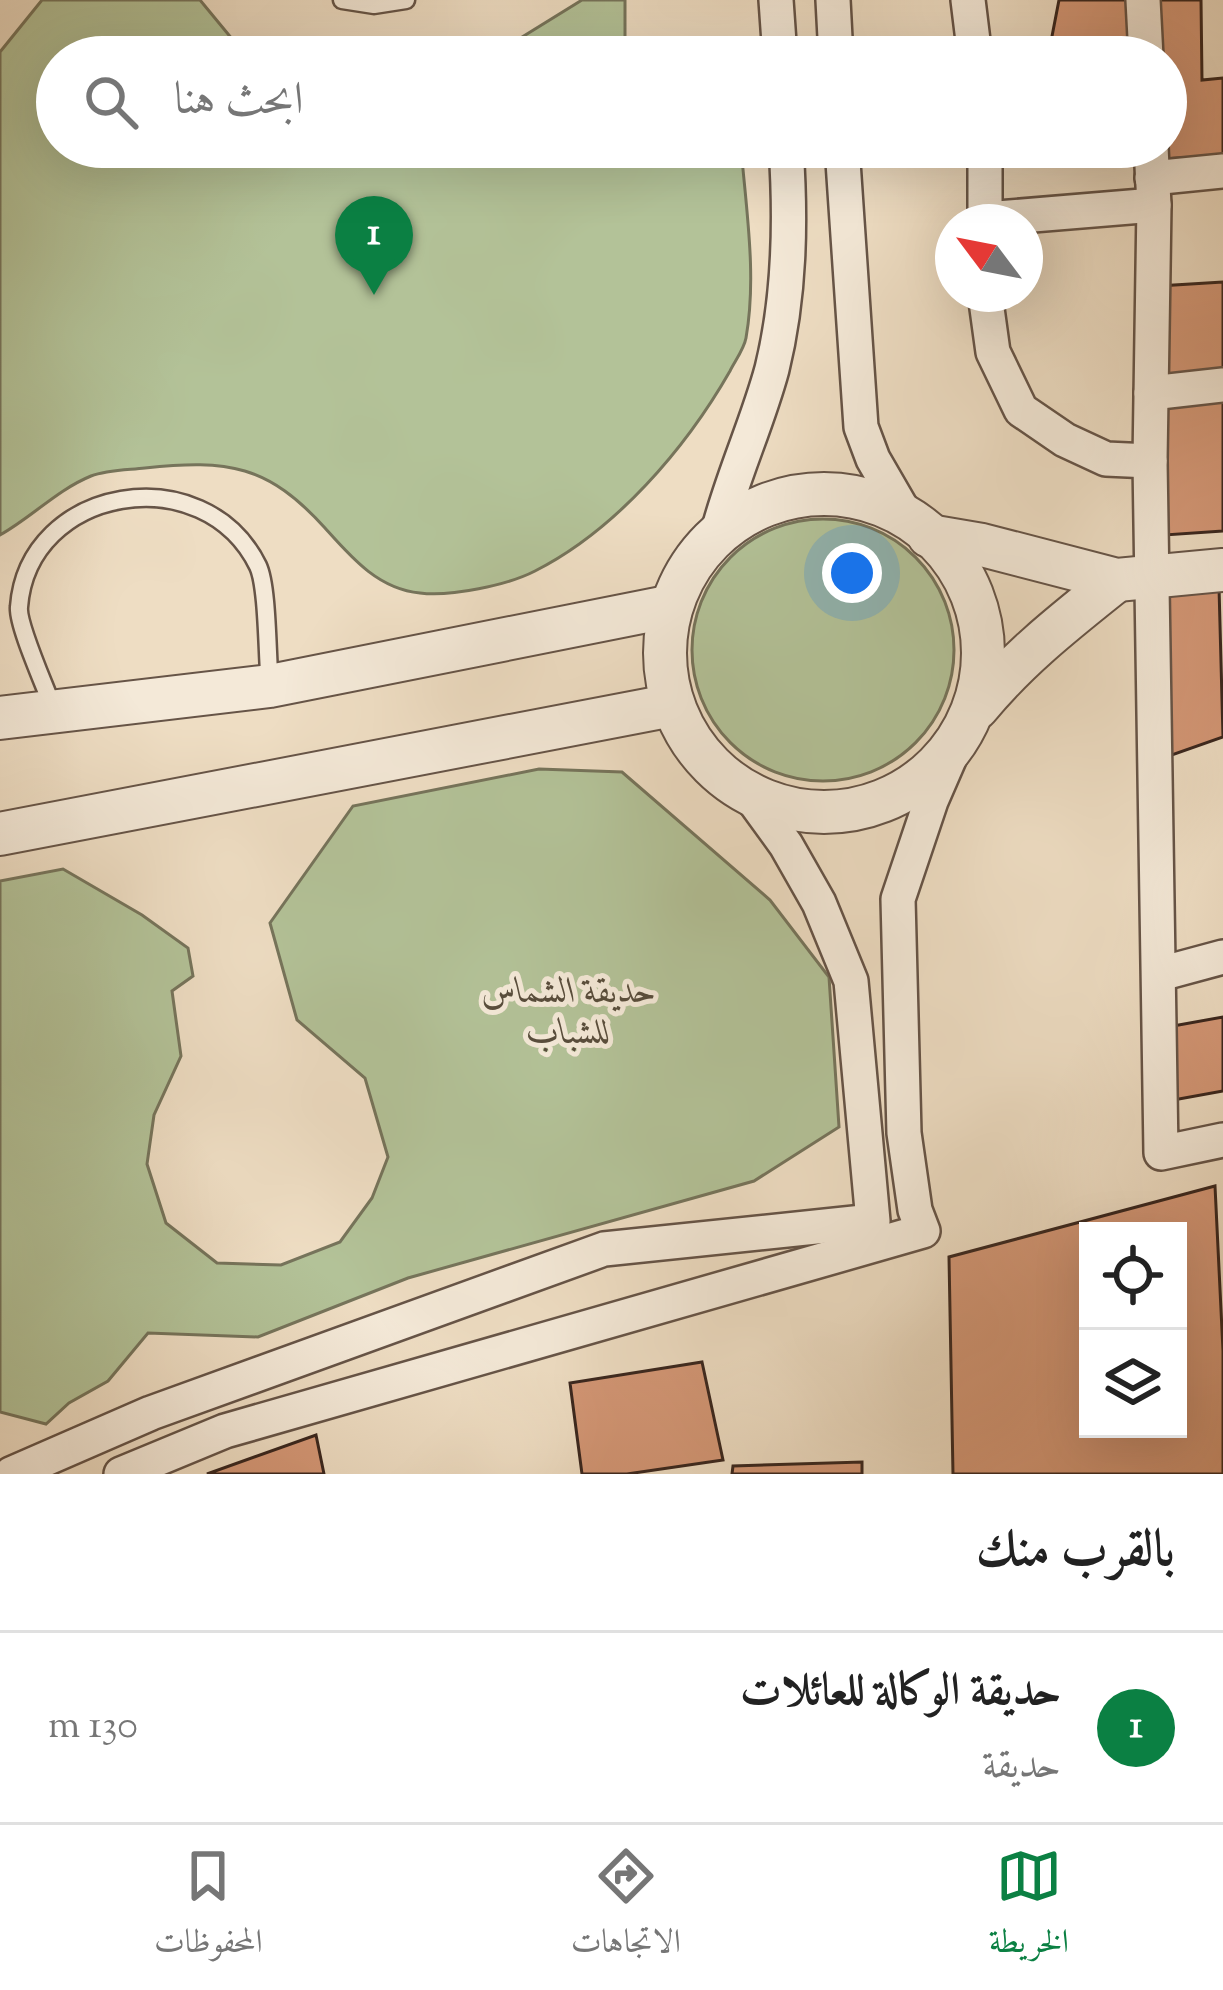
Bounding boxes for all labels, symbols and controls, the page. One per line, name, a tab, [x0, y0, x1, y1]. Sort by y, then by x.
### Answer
search box	[36, 36, 1187, 168]
icon: search	[78, 69, 144, 135]
text: ابحث هنا	[174, 70, 304, 135]
pin: 1	[335, 196, 413, 295]
north arrow	[935, 204, 1043, 312]
your location	[822, 543, 882, 603]
park label: حديقة الشماس للشباب	[481, 967, 657, 1060]
map controls	[1079, 1222, 1187, 1438]
button: locate	[1079, 1222, 1187, 1330]
button: layers	[1079, 1330, 1187, 1438]
text: بالقرب منك	[976, 1516, 1175, 1589]
text: حديقة الوكالة للعائلات	[740, 1661, 1061, 1726]
text: 130 m	[48, 1700, 138, 1756]
text: 1	[1129, 1700, 1143, 1756]
text: حديقة	[982, 1740, 1061, 1796]
tab: المحفوظات	[154, 1843, 263, 1973]
tab: الاتجاهات	[571, 1843, 681, 1973]
tab: الخريطة	[989, 1843, 1069, 1973]

